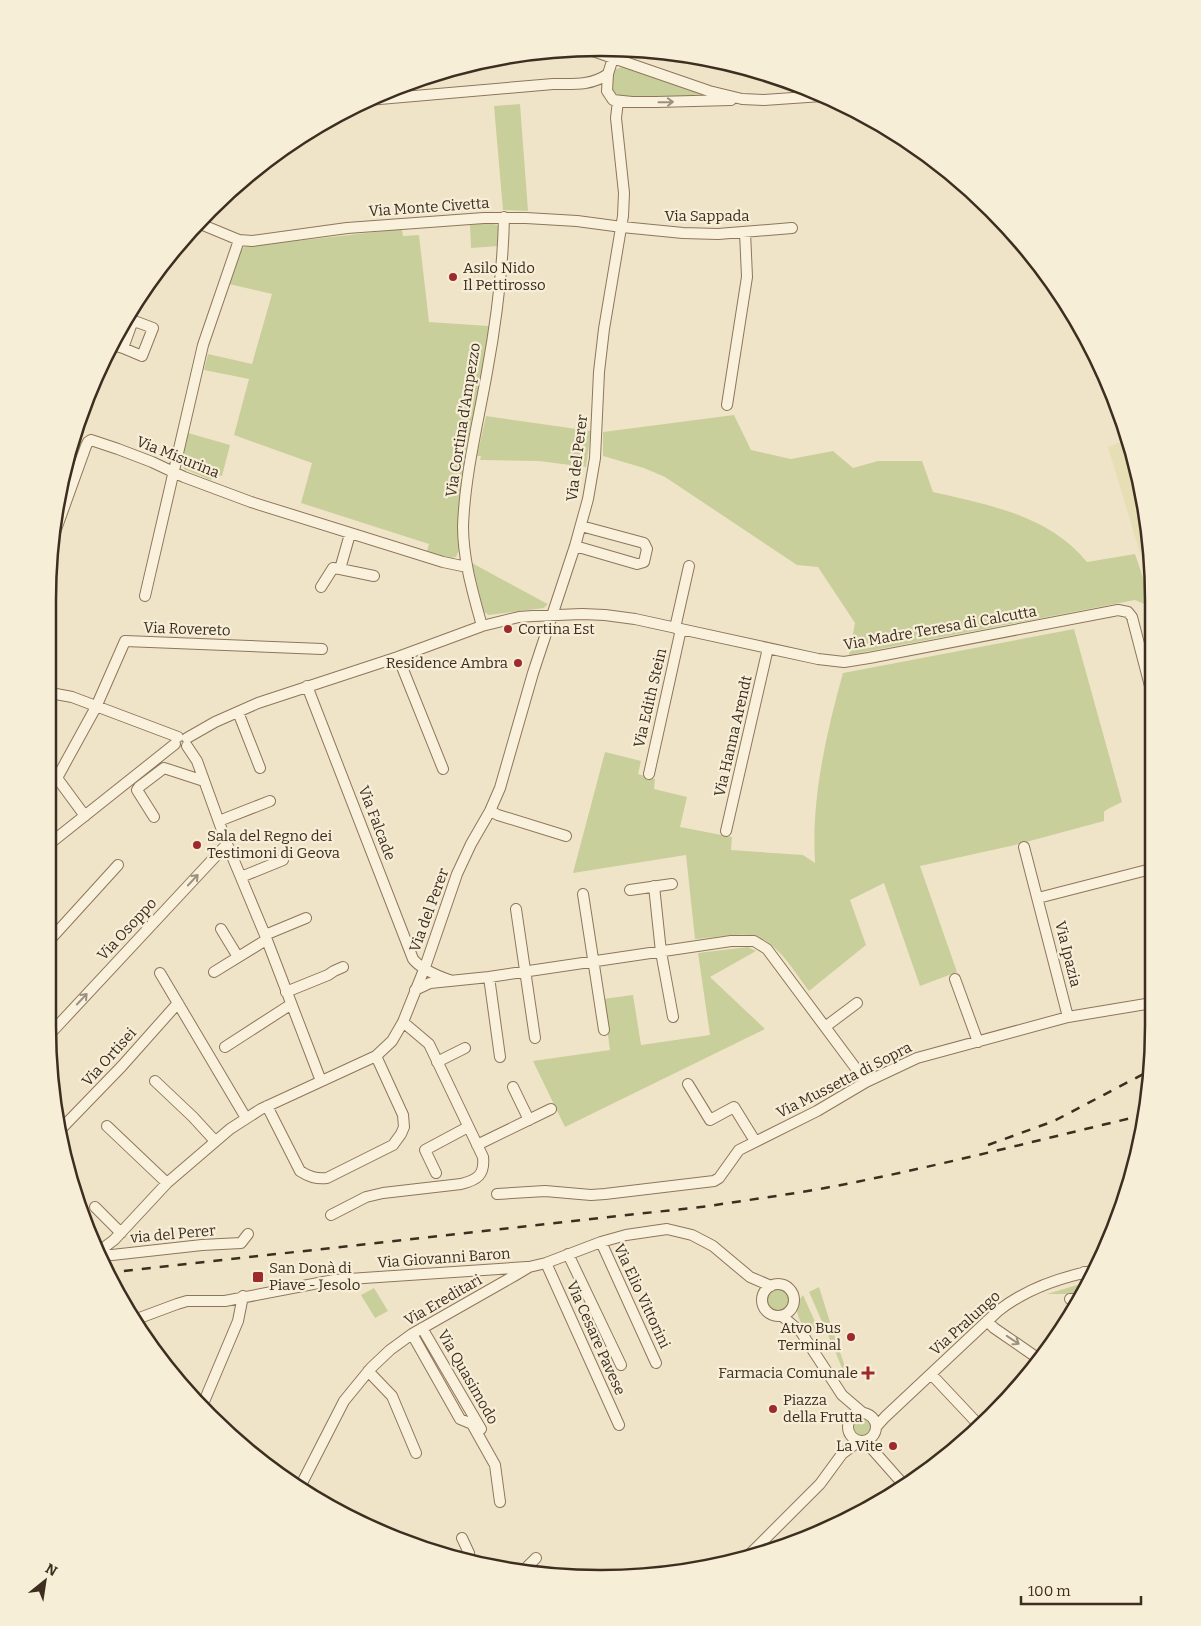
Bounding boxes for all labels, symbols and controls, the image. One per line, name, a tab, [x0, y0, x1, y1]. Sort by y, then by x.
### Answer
one-way arrow	[658, 97, 674, 107]
street label: Via Monte Civetta	[368, 194, 490, 220]
street label: Via Sappada	[664, 207, 750, 225]
place label: Asilo Nido Il Pettirosso	[463, 259, 546, 294]
marker: Asilo Nido Il Pettirosso	[447, 271, 459, 283]
street label: Via Cortina d'Ampezzo	[442, 342, 484, 498]
street label: Via del Perer	[563, 413, 591, 503]
street label: Via Misurina	[134, 432, 222, 482]
street label: Via Madre Teresa di Calcutta	[842, 602, 1038, 654]
street label: Via Rovereto	[143, 618, 231, 640]
place label: Cortina Est	[518, 620, 595, 638]
marker: Cortina Est	[502, 623, 514, 635]
street label: Via Edith Stein	[630, 646, 670, 749]
place label: Residence Ambra	[386, 654, 508, 672]
marker: Residence Ambra	[512, 657, 524, 669]
street label: Via Hanna Arendt	[710, 673, 756, 798]
street label: Via Falcade	[355, 783, 399, 863]
place label: Sala del Regno dei Testimoni di Geova	[207, 827, 340, 862]
marker: Sala del Regno dei Testimoni di Geova	[191, 839, 203, 851]
street label: Via del Perer	[406, 865, 453, 954]
one-way arrow	[187, 874, 199, 887]
street label: Via Osoppo	[94, 894, 160, 964]
street label: Via Ipazia	[1051, 919, 1085, 989]
one-way arrow	[76, 993, 88, 1006]
street label: Via Ortisei	[78, 1024, 140, 1090]
street label: Via Mussetta di Sopra	[773, 1038, 915, 1122]
street label: via del Perer	[129, 1221, 217, 1247]
street label: Via Elio Vittorini	[610, 1241, 674, 1352]
street label: Via Giovanni Baron	[377, 1244, 512, 1272]
place label: San Donà di Piave - Jesolo	[269, 1259, 360, 1294]
marker: San Donà di Piave - Jesolo	[251, 1270, 265, 1284]
street label: Via Ereditari	[401, 1270, 485, 1329]
street label: Via Cesare Pavese	[563, 1278, 629, 1398]
street label: Via Pralungo	[926, 1287, 1004, 1359]
place label: Atvo Bus Terminal	[778, 1319, 841, 1354]
street label: Via Quasimodo	[434, 1327, 502, 1427]
marker: Atvo Bus Terminal	[845, 1331, 857, 1343]
one-way arrow	[1005, 1335, 1019, 1345]
place label: Farmacia Comunale	[718, 1364, 858, 1382]
marker: Farmacia Comunale	[862, 1367, 874, 1379]
place label: Piazza della Frutta	[783, 1391, 863, 1426]
marker: Piazza della Frutta	[767, 1403, 779, 1415]
place label: La Vite	[836, 1437, 883, 1455]
marker: La Vite	[887, 1440, 899, 1452]
north arrow	[20, 1556, 70, 1606]
text: N	[42, 1560, 60, 1580]
scale bar	[1021, 1574, 1141, 1606]
text: 100 m	[1028, 1582, 1071, 1600]

